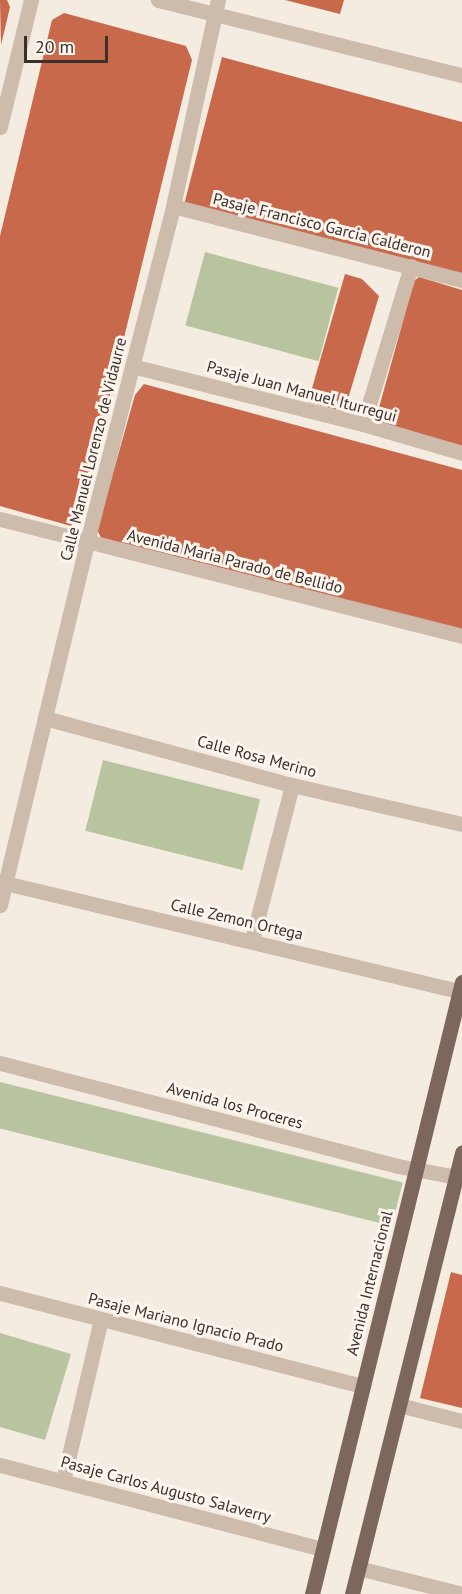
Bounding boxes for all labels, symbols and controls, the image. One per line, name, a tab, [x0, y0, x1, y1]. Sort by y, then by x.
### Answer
scale bar	[27, 24, 111, 62]
text: 20 m	[35, 35, 74, 58]
street label: Pasaje Francisco Garcia Calderon	[211, 189, 433, 261]
street label: Calle Manuel Lorenzo de Vidaurre	[56, 335, 130, 563]
street label: Pasaje Juan Manuel Iturregui	[205, 356, 399, 426]
street label: Avenida Maria Parado de Bellido	[125, 525, 345, 597]
street label: Calle Rosa Merino	[195, 731, 319, 781]
street label: Calle Zemon Ortega	[169, 894, 305, 944]
street label: Avenida los Proceres	[165, 1078, 305, 1132]
street label: Avenida Internacional	[342, 1209, 396, 1357]
street label: Pasaje Mariano Ignacio Prado	[86, 1288, 286, 1356]
street label: Pasaje Carlos Augusto Salaverry	[59, 1452, 273, 1526]

